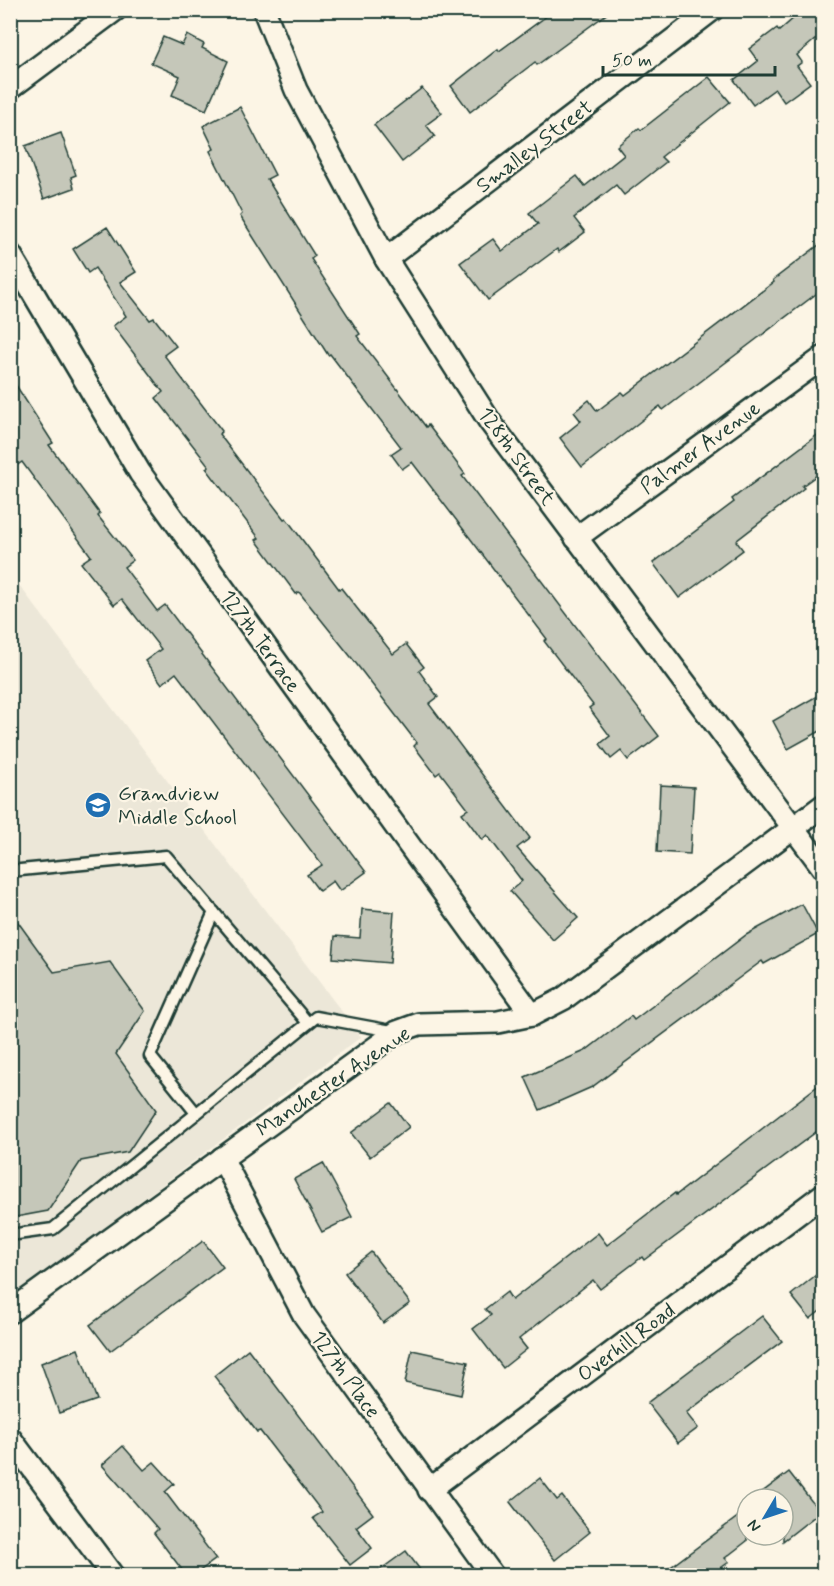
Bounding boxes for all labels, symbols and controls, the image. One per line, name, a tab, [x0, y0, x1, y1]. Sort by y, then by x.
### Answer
scale bar	[603, 39, 776, 77]
text: 50 m	[612, 49, 652, 73]
street label: Smalley Street	[470, 94, 599, 200]
street label: Palmer Avenue	[635, 395, 767, 501]
street label: 128th Street	[471, 402, 562, 512]
street label: 127th Terrace	[213, 584, 307, 699]
place label: Grandview Middle School	[118, 780, 237, 832]
school or university icon: Grandview Middle School	[83, 790, 113, 820]
street label: Manchester Avenue	[251, 1020, 416, 1144]
street label: Overhill Road	[572, 1297, 681, 1389]
street label: 127th Place	[304, 1325, 386, 1424]
north arrow	[735, 1487, 795, 1547]
text: N	[743, 1515, 766, 1536]

